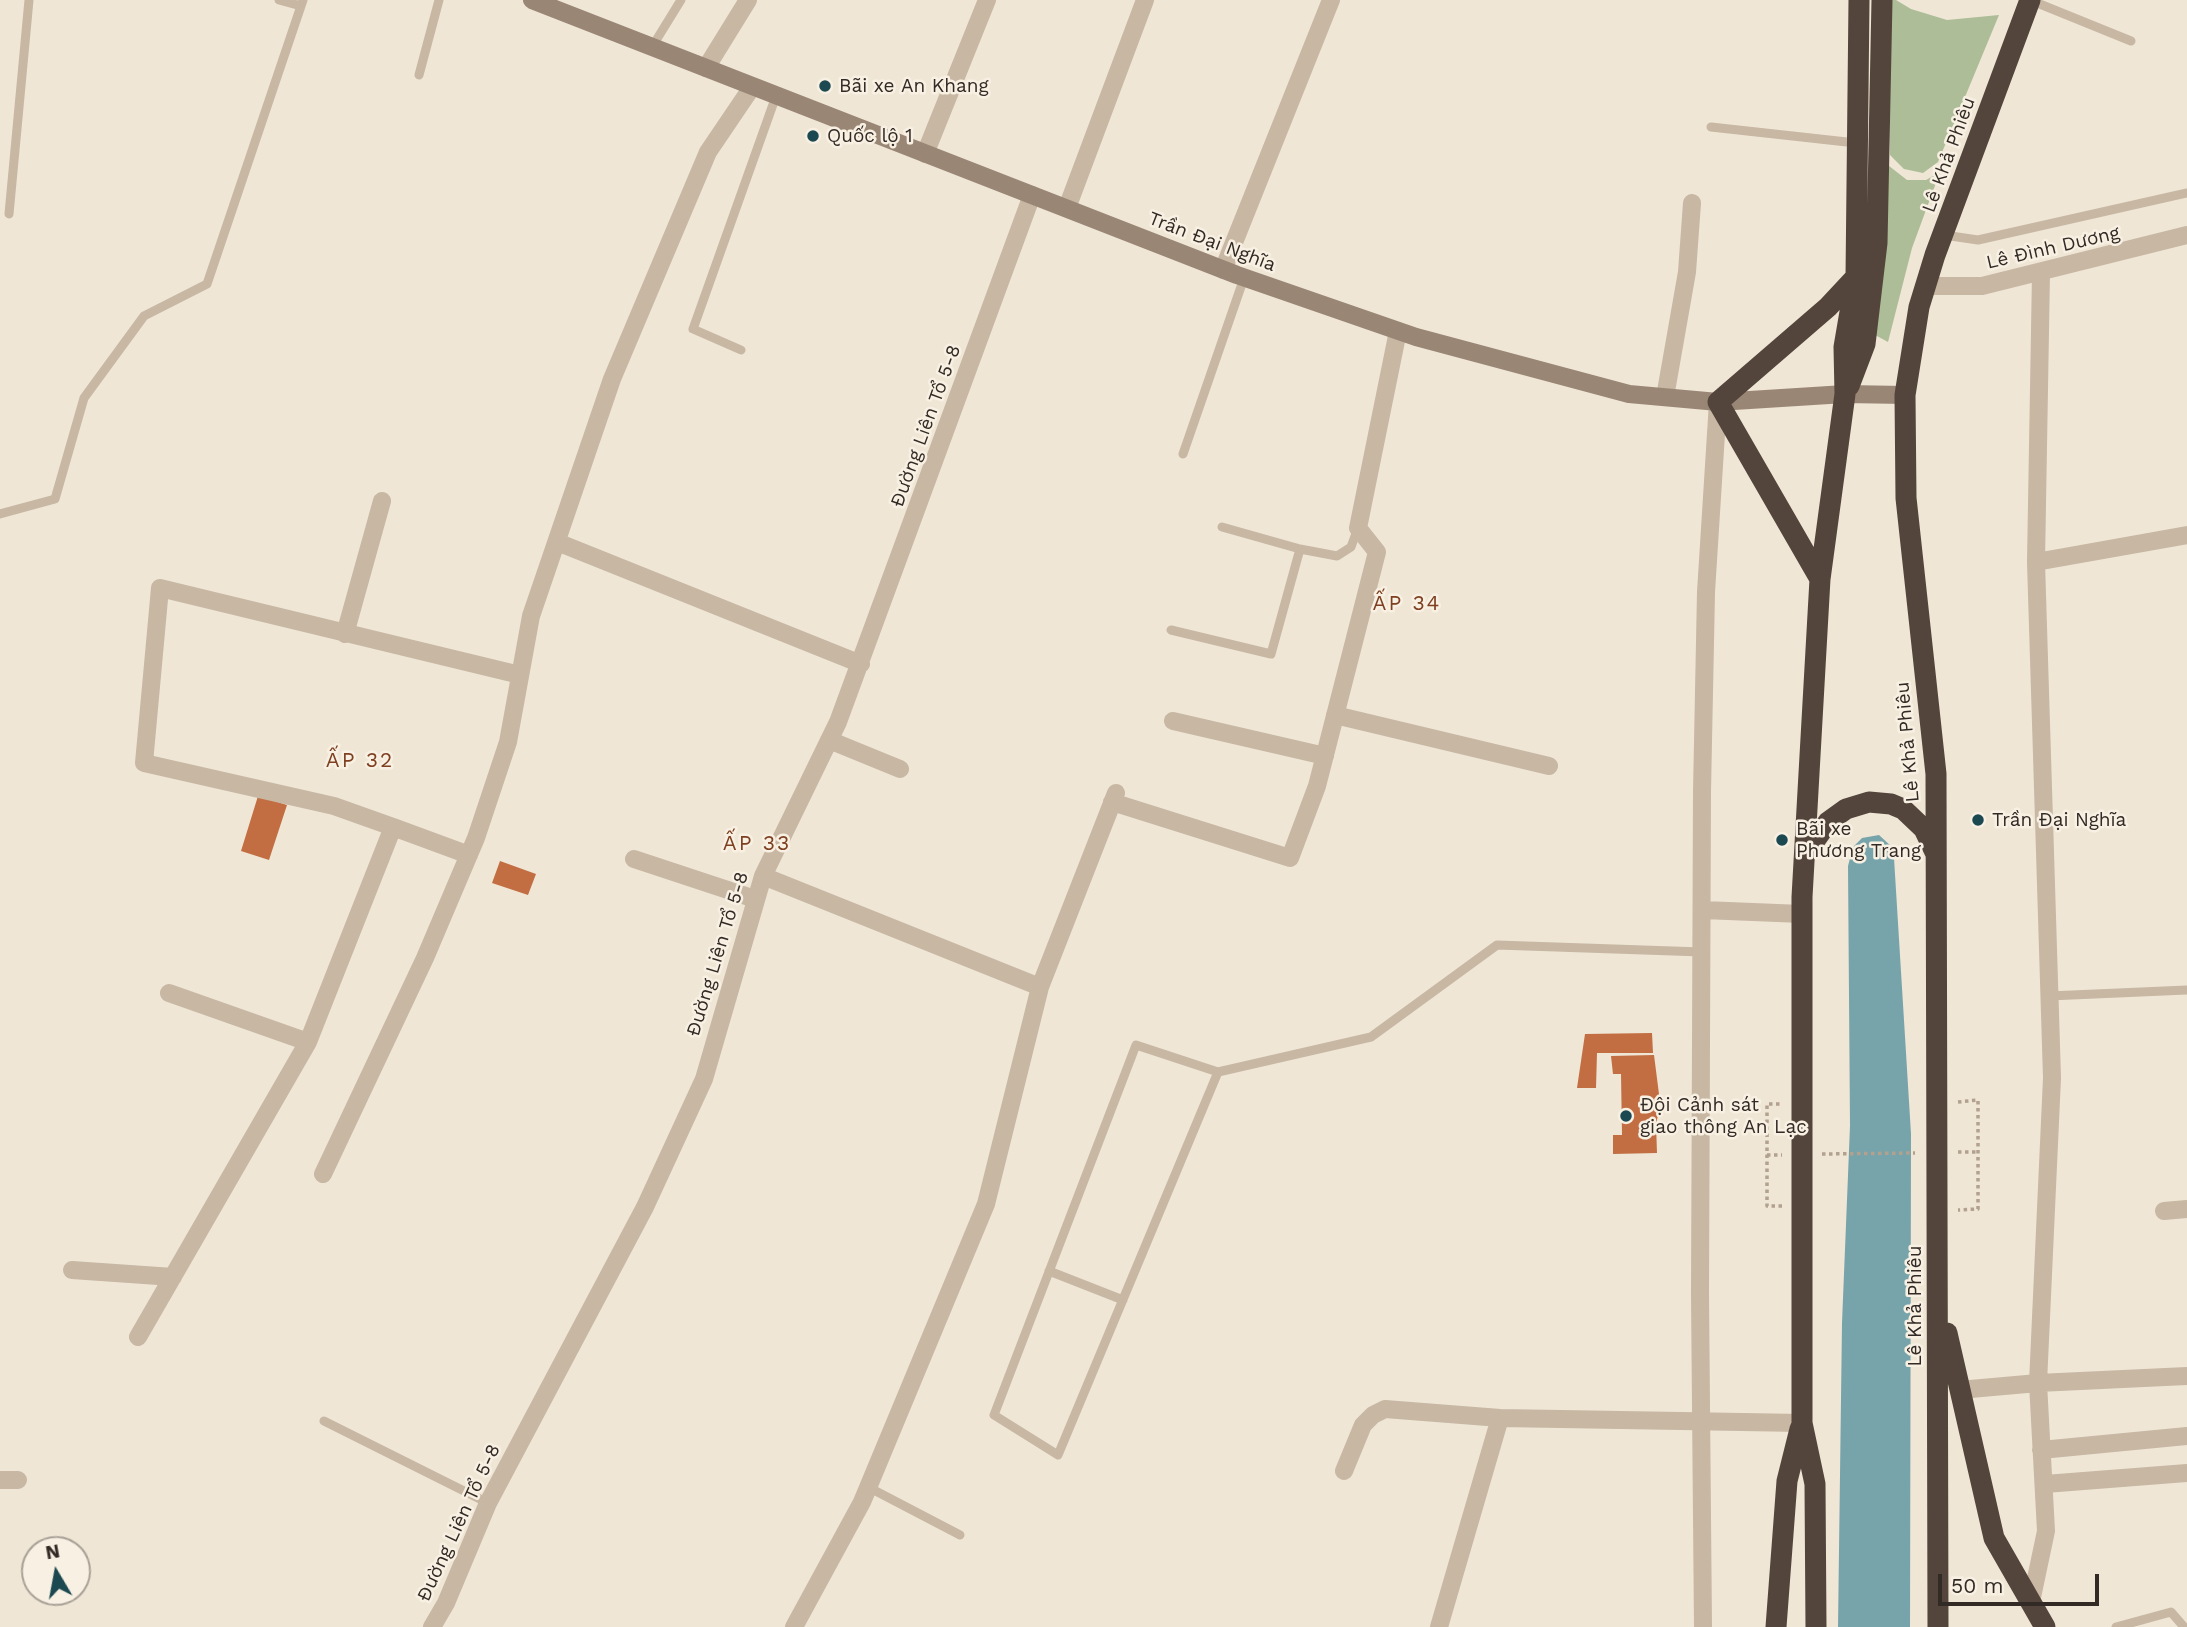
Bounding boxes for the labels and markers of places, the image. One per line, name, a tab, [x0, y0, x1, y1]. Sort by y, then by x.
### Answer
place label: Bãi xe An Khang	[839, 75, 989, 97]
marker: Bãi xe An Khang	[817, 78, 833, 94]
place label: Quốc lộ 1	[827, 125, 913, 147]
marker: Quốc lộ 1	[805, 128, 821, 144]
place label: Trần Đại Nghĩa	[1992, 809, 2126, 831]
marker: Trần Đại Nghĩa	[1970, 812, 1986, 828]
place label: Bãi xe Phương Trang	[1796, 818, 1921, 862]
marker: Bãi xe Phương Trang	[1774, 832, 1790, 848]
place label: Đội Cảnh sát giao thông An Lạc	[1640, 1094, 1807, 1138]
marker: Đội Cảnh sát giao thông An Lạc	[1618, 1108, 1634, 1124]

